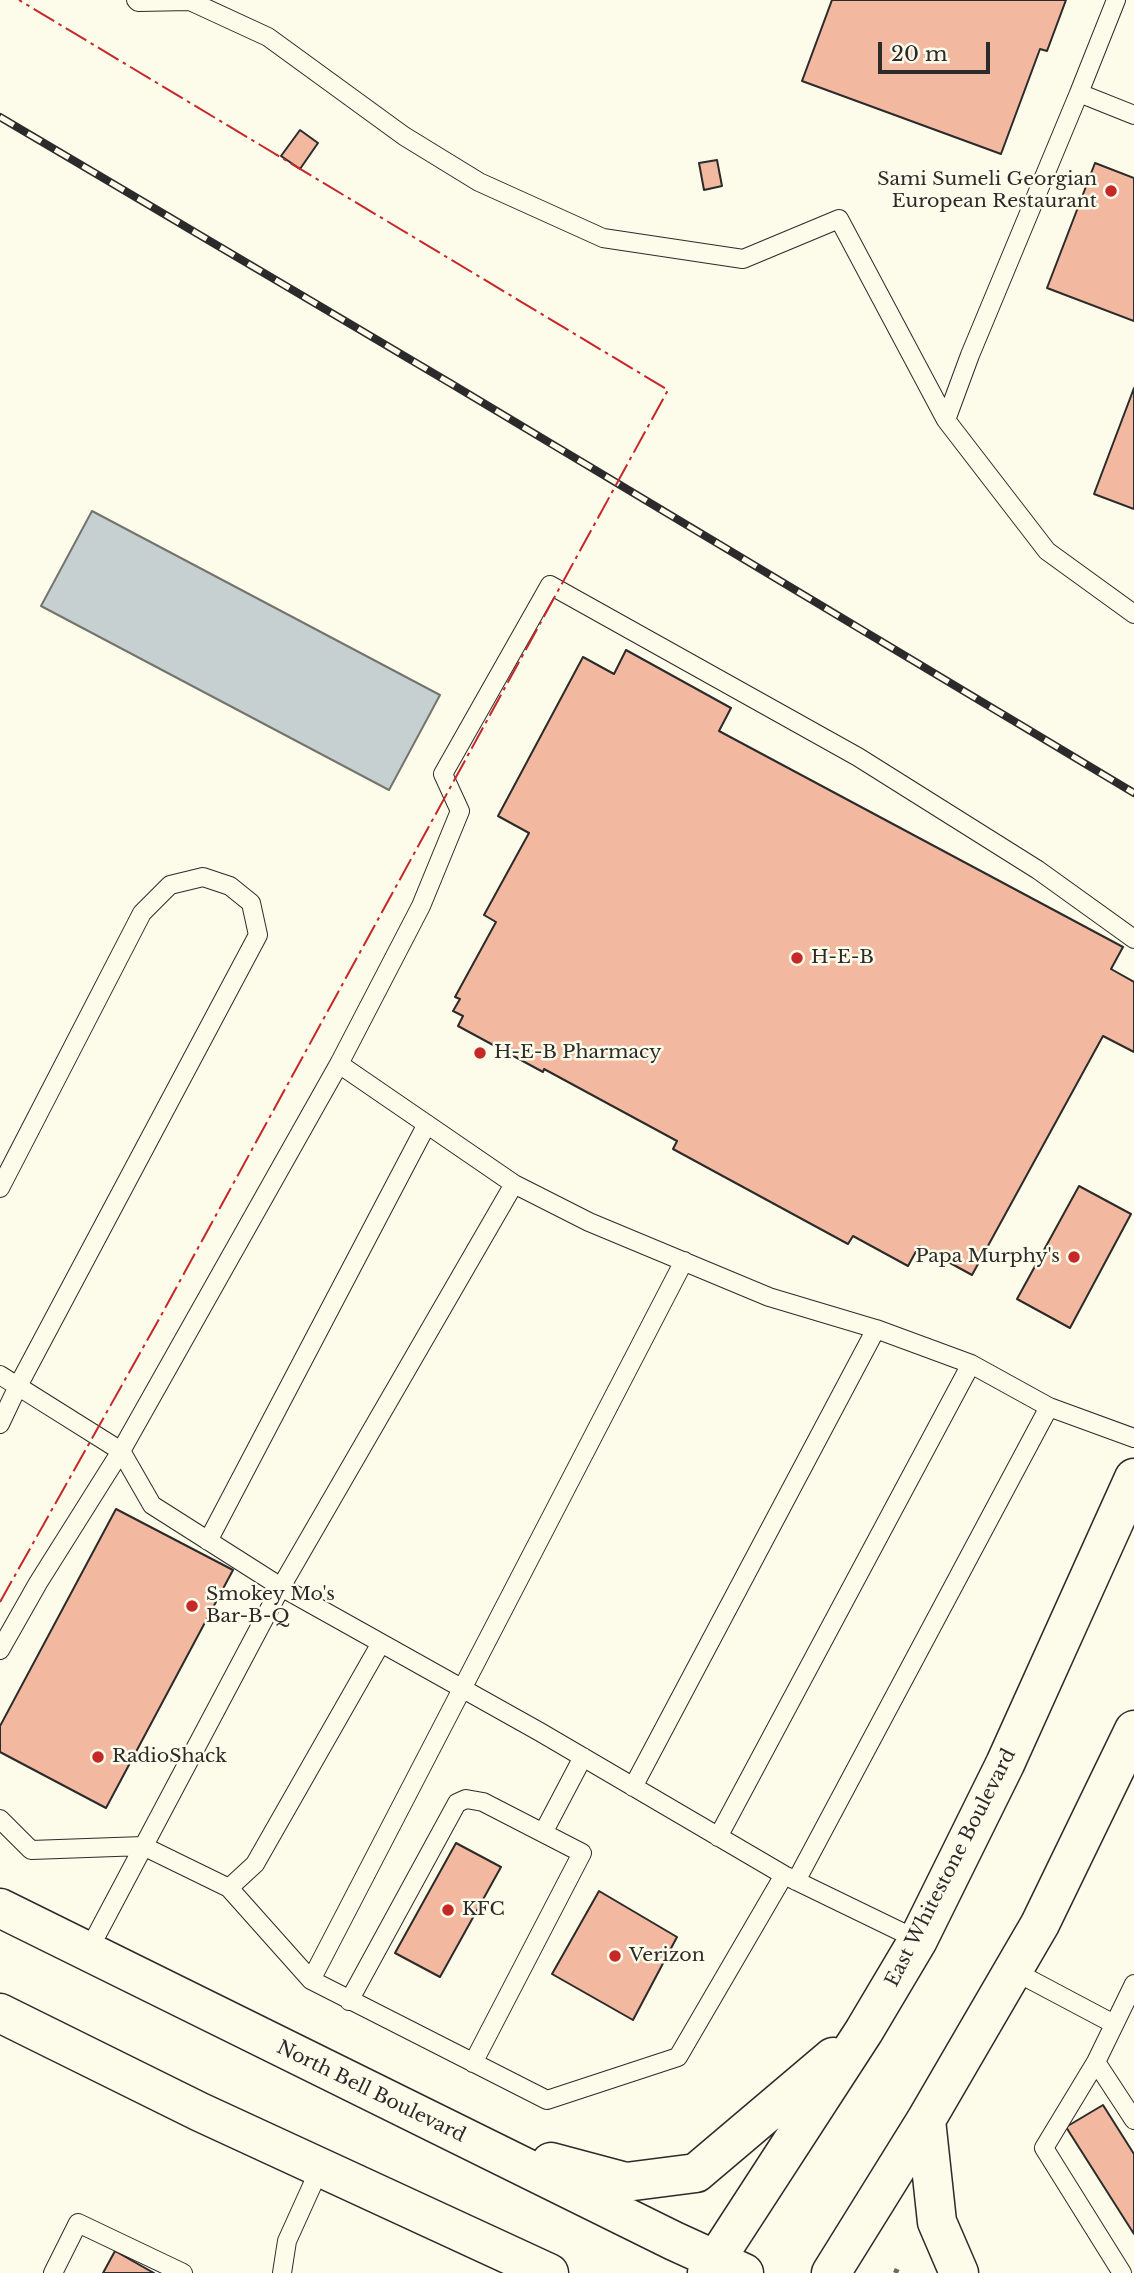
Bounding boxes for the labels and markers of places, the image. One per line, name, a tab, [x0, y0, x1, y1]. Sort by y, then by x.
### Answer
place label: Sami Sumeli Georgian European Restaurant	[877, 169, 1097, 213]
marker: Sami Sumeli Georgian European Restaurant	[1103, 183, 1119, 199]
place label: H-E-B	[811, 947, 874, 969]
marker: H-E-B	[789, 950, 805, 966]
place label: H-E-B Pharmacy	[494, 1042, 661, 1064]
marker: H-E-B Pharmacy	[472, 1045, 488, 1061]
place label: Papa Murphy's	[915, 1246, 1060, 1268]
marker: Papa Murphy's	[1066, 1249, 1082, 1265]
place label: Smokey Mo's Bar-B-Q	[206, 1584, 335, 1628]
marker: Smokey Mo's Bar-B-Q	[184, 1598, 200, 1614]
place label: RadioShack	[112, 1746, 227, 1768]
marker: RadioShack	[90, 1749, 106, 1765]
place label: KFC	[462, 1899, 505, 1921]
marker: KFC	[440, 1902, 456, 1918]
place label: Verizon	[629, 1945, 705, 1967]
marker: Verizon	[607, 1948, 623, 1964]

